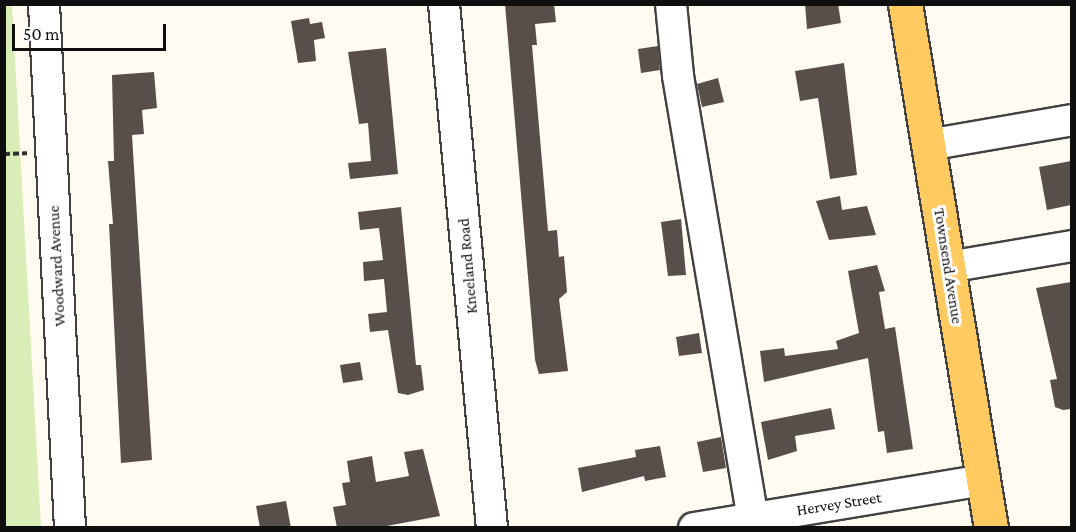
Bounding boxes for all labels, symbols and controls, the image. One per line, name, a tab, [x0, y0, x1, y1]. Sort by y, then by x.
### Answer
scale bar	[15, 12, 170, 50]
text: 50 m	[23, 24, 60, 44]
street label: Woodward Avenue	[44, 205, 70, 327]
street label: Townsend Avenue	[929, 207, 967, 325]
street label: Kneeland Road	[454, 217, 482, 315]
street label: Hervey Street	[795, 488, 883, 520]

